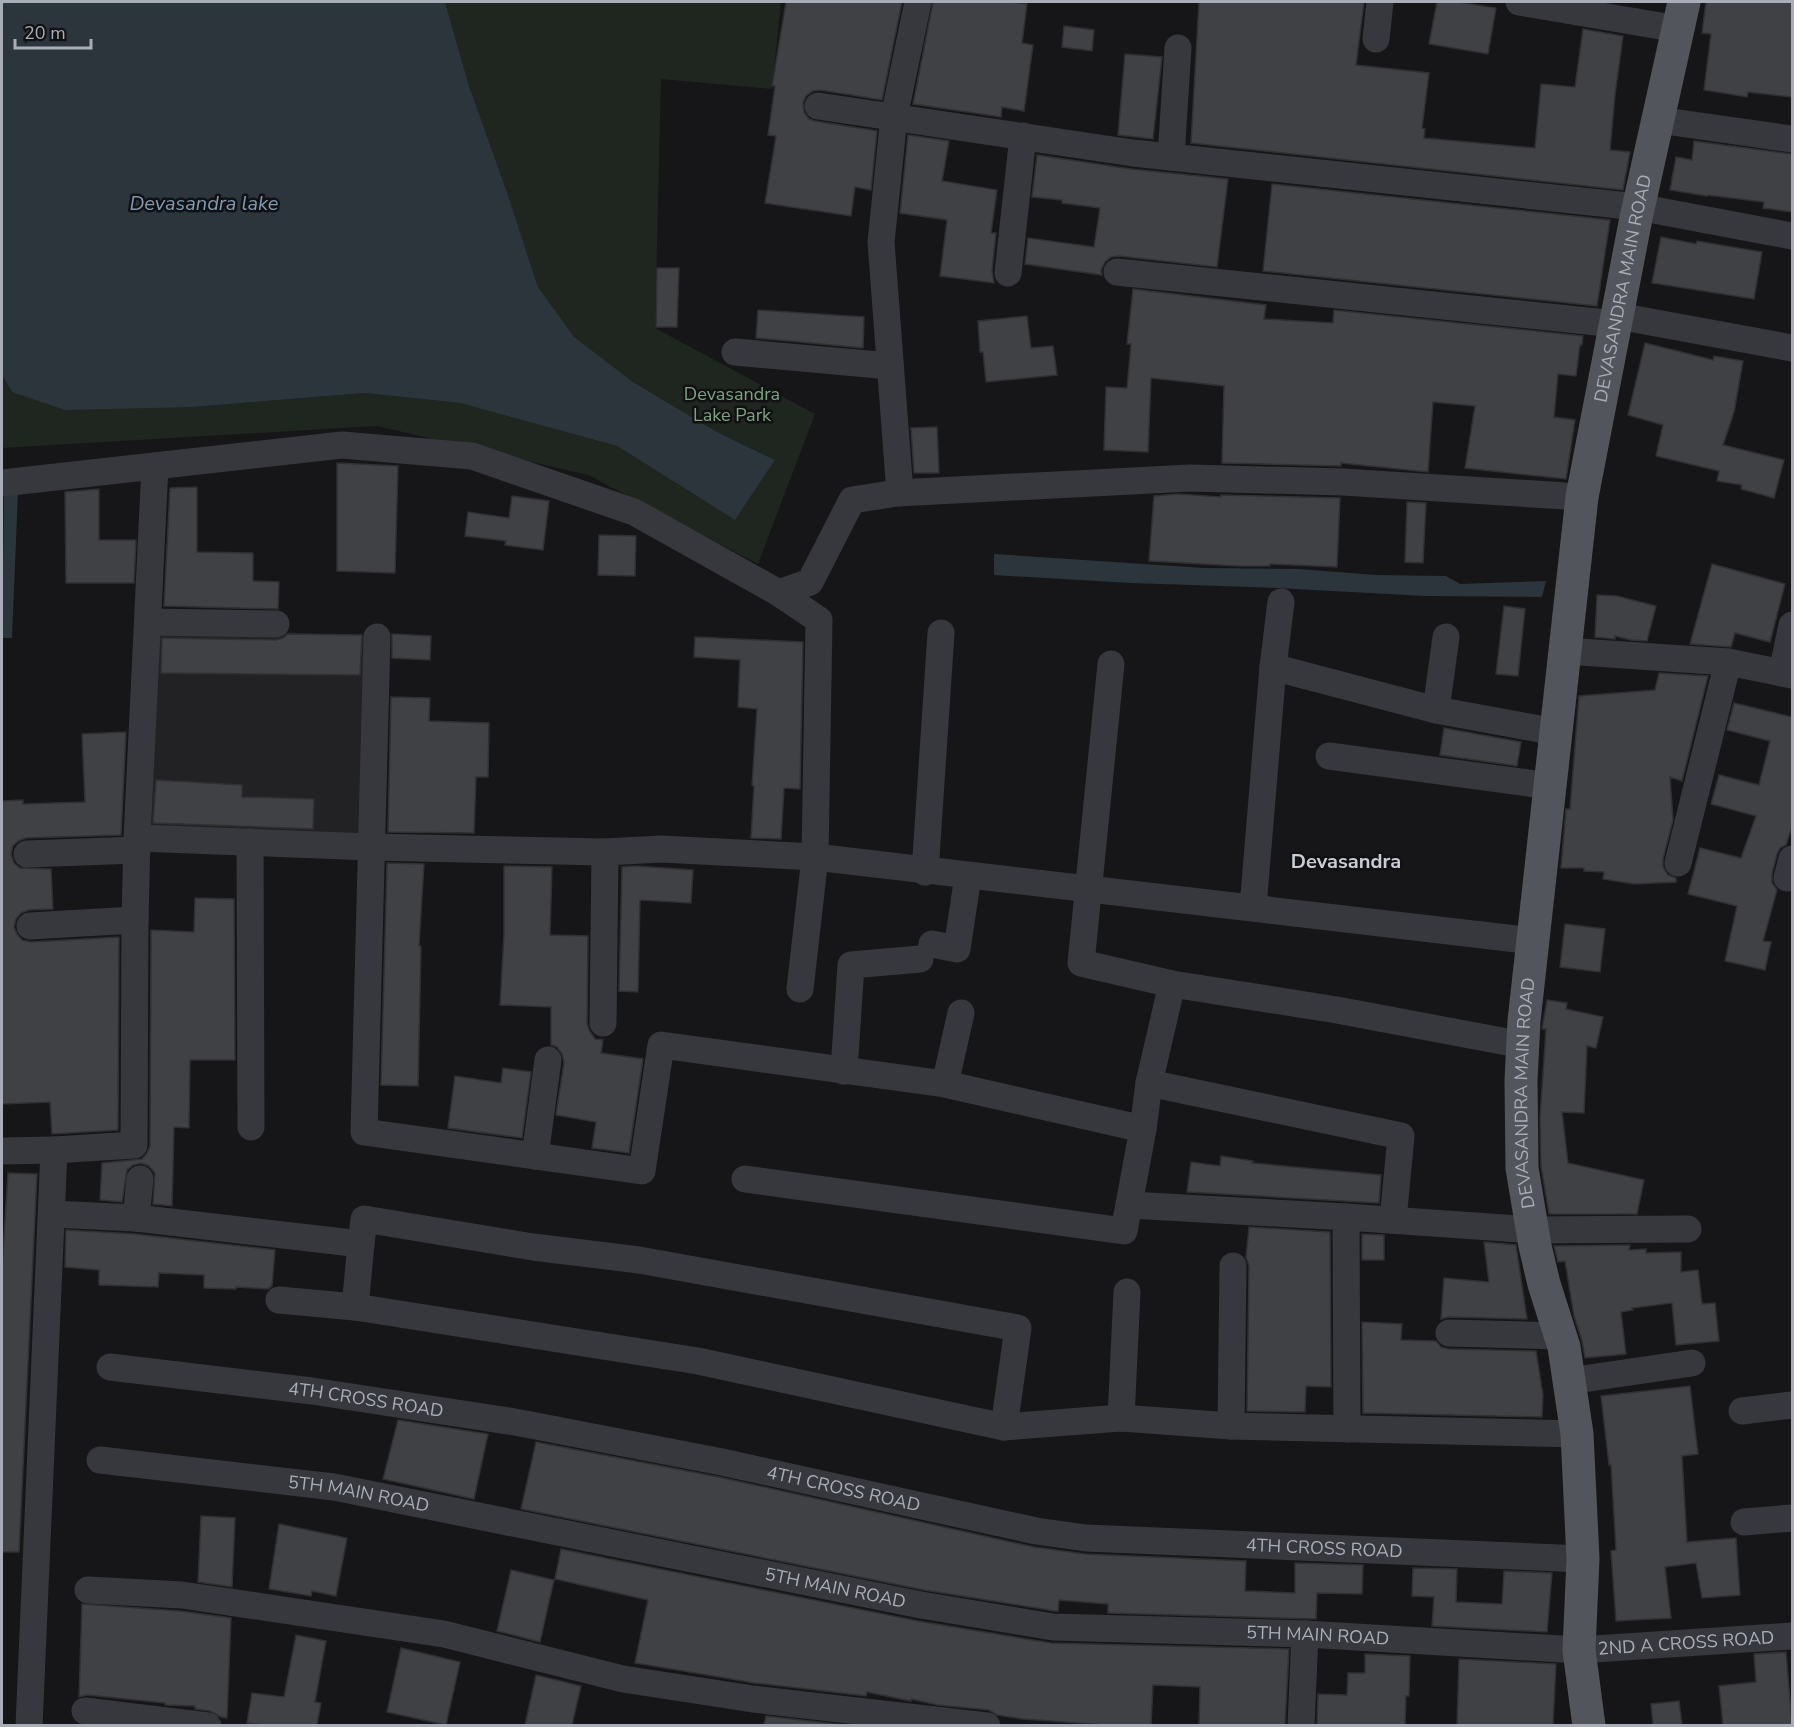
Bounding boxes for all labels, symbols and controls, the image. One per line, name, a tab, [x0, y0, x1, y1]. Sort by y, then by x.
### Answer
scale bar	[15, 12, 92, 50]
text: 20 m	[24, 21, 66, 45]
street label: DEVASANDRA MAIN ROAD	[1589, 172, 1657, 404]
water label: Devasandra lake	[130, 190, 279, 217]
park label: Devasandra Lake Park	[684, 382, 780, 427]
district label: Devasandra	[1291, 848, 1401, 875]
street label: DEVASANDRA MAIN ROAD	[1509, 976, 1541, 1210]
street label: 4TH CROSS ROAD	[287, 1376, 445, 1423]
street label: 4TH CROSS ROAD	[764, 1460, 923, 1517]
street label: 5TH MAIN ROAD	[287, 1470, 431, 1518]
street label: 4TH CROSS ROAD	[1245, 1533, 1403, 1563]
street label: 5TH MAIN ROAD	[763, 1562, 908, 1614]
street label: 5TH MAIN ROAD	[1246, 1620, 1390, 1651]
street label: 2ND A CROSS ROAD	[1597, 1625, 1775, 1661]

